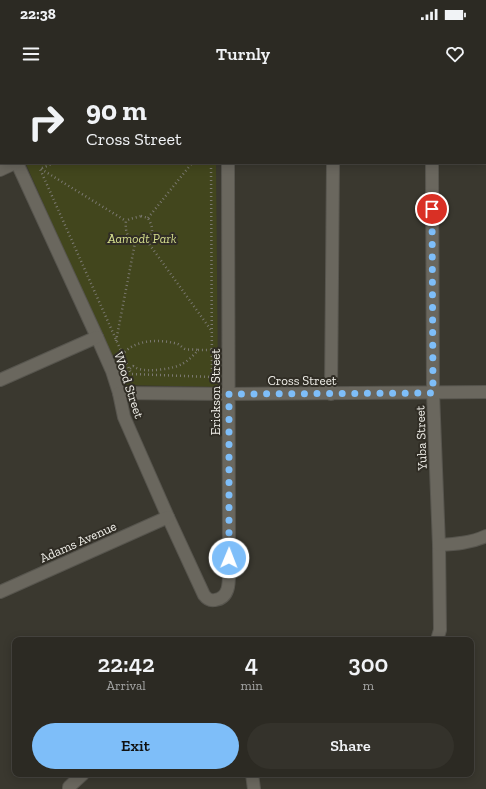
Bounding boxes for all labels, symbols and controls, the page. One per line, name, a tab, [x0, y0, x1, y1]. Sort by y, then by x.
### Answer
text: 22:38	[20, 5, 56, 23]
icon: menu	[20, 43, 42, 65]
text: Turnly	[216, 43, 270, 65]
icon: heart	[444, 43, 466, 65]
text: 90 m	[86, 94, 147, 127]
icon: right	[20, 96, 72, 148]
text: Cross Street	[86, 128, 182, 150]
pin	[415, 192, 449, 226]
icon: arrive	[421, 198, 443, 220]
park label: Aamodt Park	[107, 231, 177, 246]
street label: Erickson Street	[208, 349, 223, 435]
street label: Wood Street	[111, 350, 147, 420]
street label: Cross Street	[267, 373, 337, 388]
street label: Yuba Street	[412, 405, 430, 472]
street label: Adams Avenue	[37, 518, 119, 566]
position arrow	[208, 537, 250, 579]
text: 22:42	[98, 649, 155, 678]
text: 4	[245, 649, 258, 678]
text: 300	[348, 649, 388, 678]
text: Arrival	[107, 678, 146, 693]
text: min	[240, 678, 263, 693]
text: m	[363, 678, 374, 693]
button: Exit	[32, 723, 239, 769]
button: Share	[247, 723, 454, 769]

